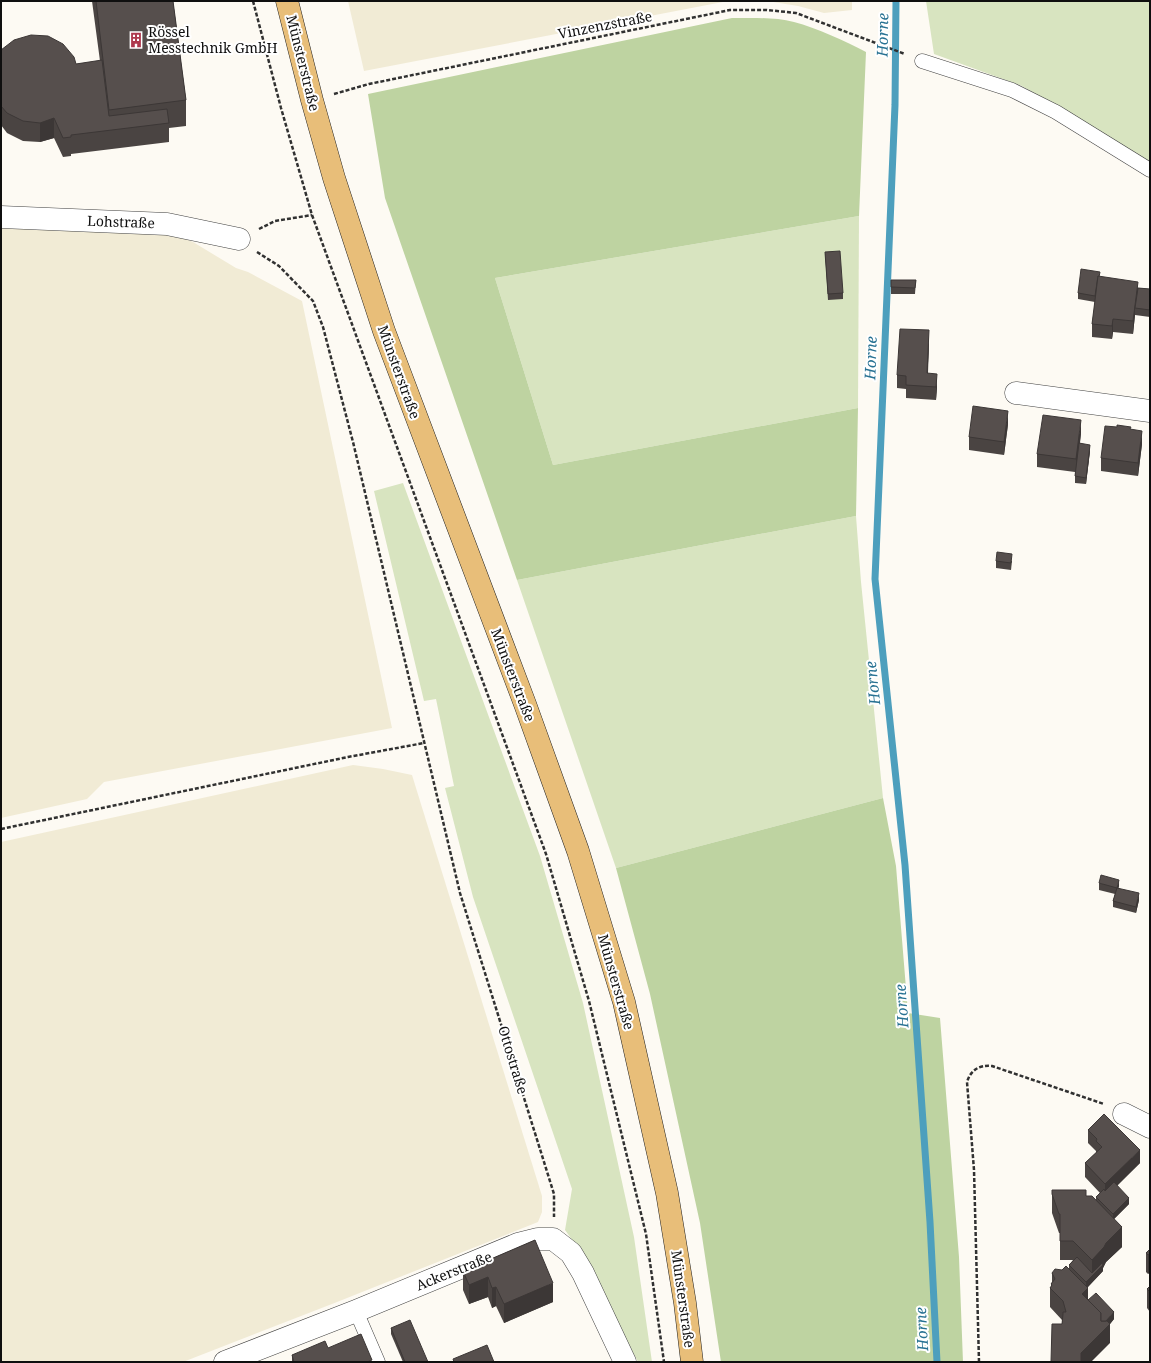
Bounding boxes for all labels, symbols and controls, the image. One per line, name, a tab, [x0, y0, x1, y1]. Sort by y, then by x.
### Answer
street label: Vinzenzstraße	[556, 6, 654, 43]
water label: Horne	[872, 12, 892, 58]
street label: Münsterstraße	[282, 13, 325, 113]
place label: Rössel Messtechnik GmbH	[148, 22, 278, 57]
building icon: Rössel Messtechnik GmbH	[127, 31, 145, 49]
street label: Lohstraße	[87, 211, 155, 232]
street label: Münsterstraße	[374, 322, 425, 421]
water label: Horne	[859, 335, 881, 381]
street label: Münsterstraße	[487, 625, 540, 724]
water label: Horne	[860, 660, 884, 707]
street label: Münsterstraße	[594, 932, 639, 1032]
water label: Horne	[889, 983, 913, 1030]
street label: Ottostraße	[494, 1023, 533, 1096]
street label: Ackerstraße	[413, 1247, 495, 1294]
street label: Münsterstraße	[667, 1249, 700, 1349]
water label: Horne	[910, 1306, 932, 1352]

